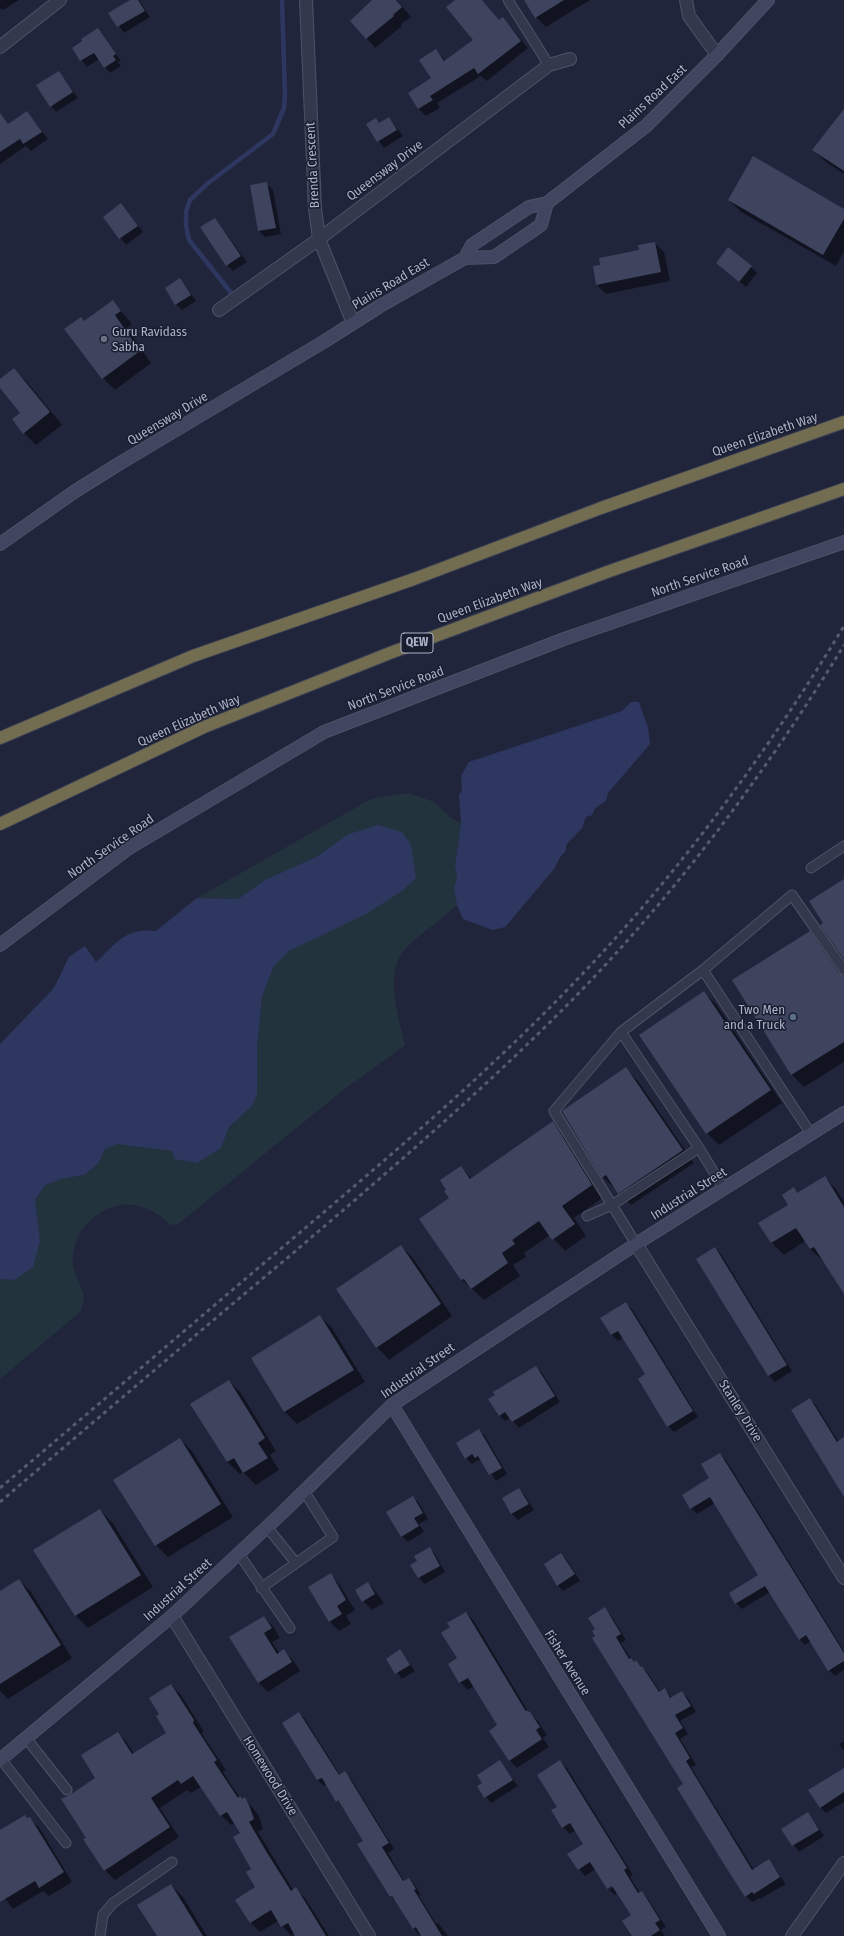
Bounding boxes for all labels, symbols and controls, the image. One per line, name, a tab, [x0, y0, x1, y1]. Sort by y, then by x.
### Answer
street label: Plains Road East	[616, 62, 690, 132]
street label: Brenda Crescent	[303, 121, 323, 209]
street label: Queensway Drive	[344, 137, 426, 205]
street label: Plains Road East	[350, 255, 432, 313]
place label: Guru Ravidass Sabha	[112, 324, 187, 355]
marker: Guru Ravidass Sabha	[99, 334, 109, 344]
street label: Queensway Drive	[125, 389, 211, 449]
street label: Queen Elizabeth Way	[710, 410, 820, 460]
street label: North Service Road	[649, 553, 751, 601]
street label: Queen Elizabeth Way	[435, 575, 545, 627]
road number: QEW	[401, 633, 433, 653]
street label: North Service Road	[346, 664, 446, 714]
street label: Queen Elizabeth Way	[135, 691, 243, 751]
street label: North Service Road	[65, 811, 157, 883]
place label: Two Men and a Truck	[724, 1002, 785, 1033]
marker: Two Men and a Truck	[788, 1012, 798, 1022]
street label: Industrial Street	[648, 1165, 730, 1223]
street label: Industrial Street	[378, 1340, 458, 1402]
street label: Stanley Drive	[715, 1377, 765, 1445]
street label: Industrial Street	[141, 1555, 215, 1625]
street label: Fisher Avenue	[541, 1627, 593, 1699]
street label: Homewood Drive	[239, 1733, 301, 1819]

